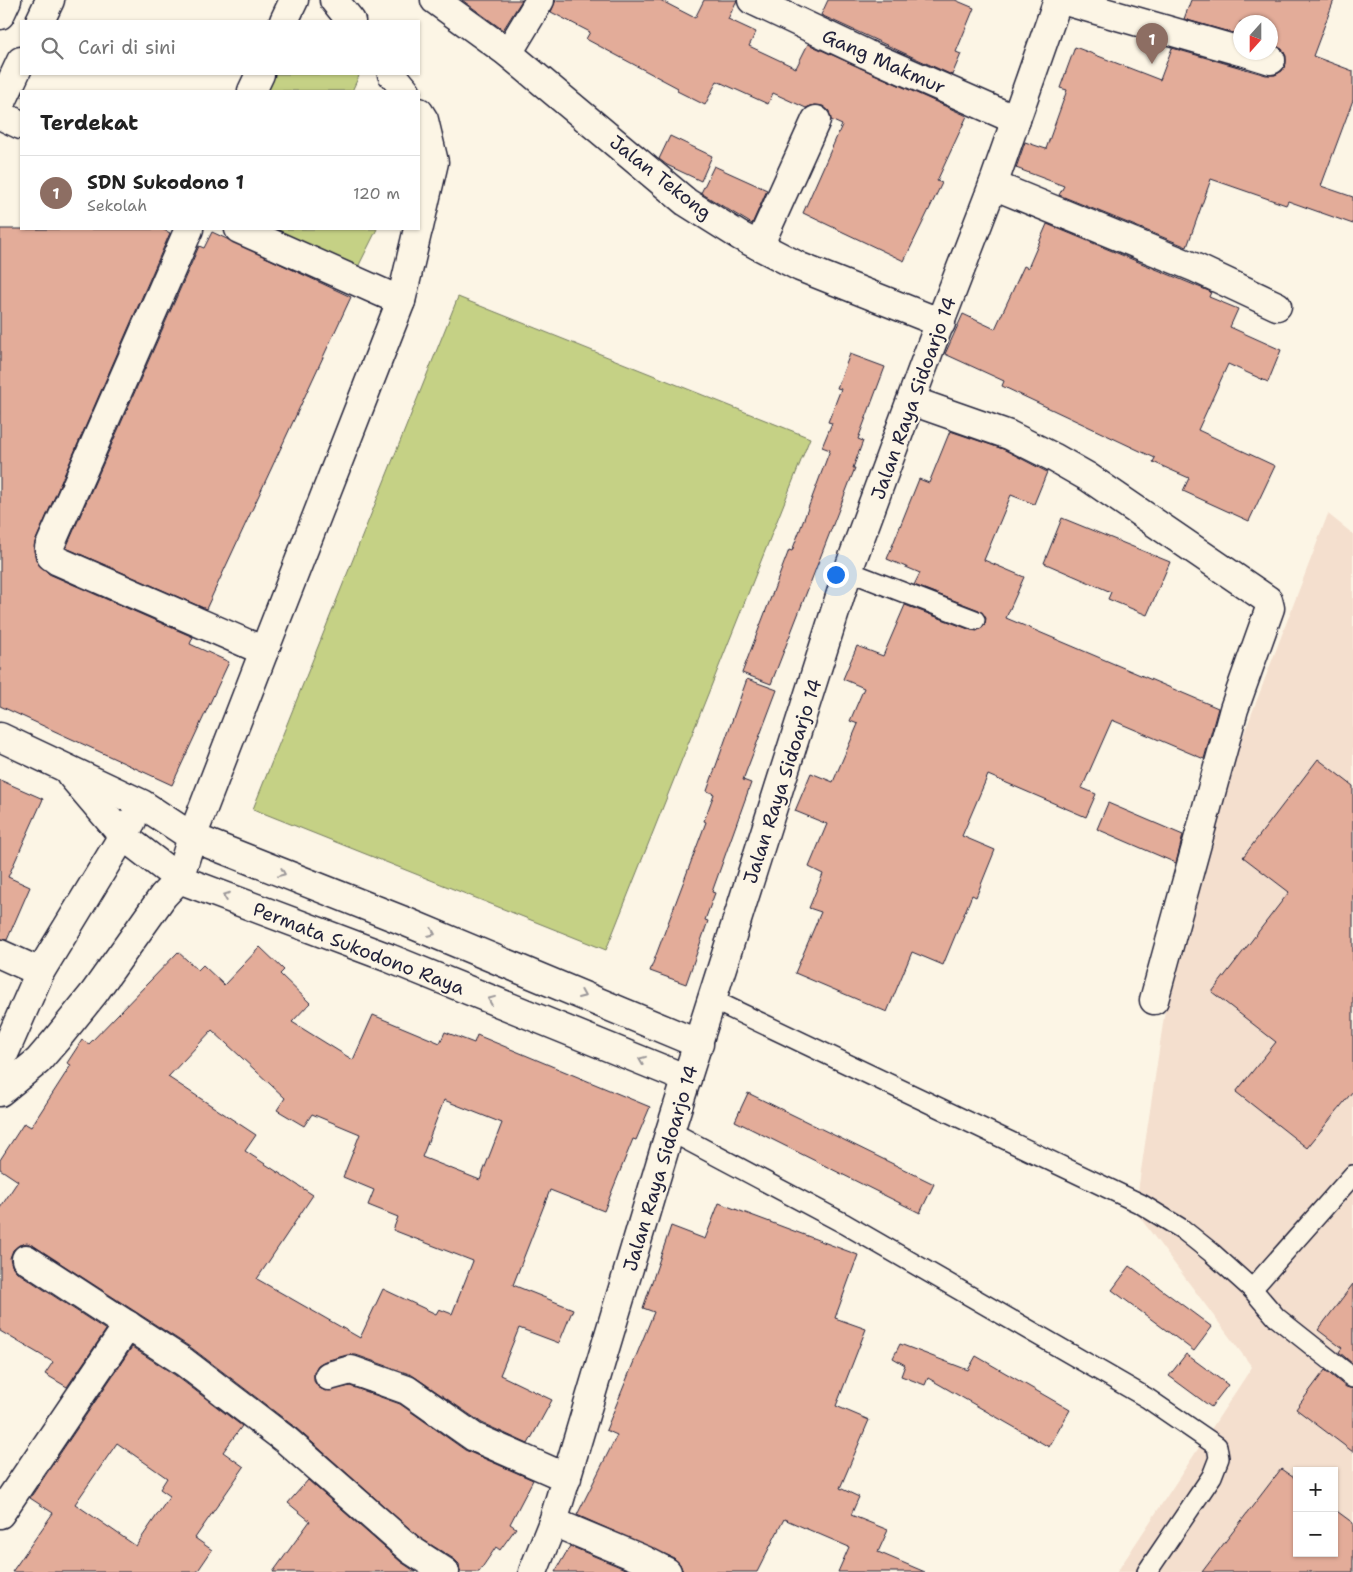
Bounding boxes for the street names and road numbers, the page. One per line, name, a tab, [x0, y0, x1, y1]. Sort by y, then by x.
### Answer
street label: Gang Makmur	[818, 23, 949, 100]
street label: Jalan Tekong	[604, 130, 717, 225]
street label: Jalan Raya Sidoarjo 14	[865, 293, 962, 503]
street label: Jalan Raya Sidoarjo 14	[737, 675, 827, 887]
street label: Permata Sukodono Raya	[249, 896, 469, 1001]
street label: Jalan Raya Sidoarjo 14	[617, 1062, 704, 1274]

